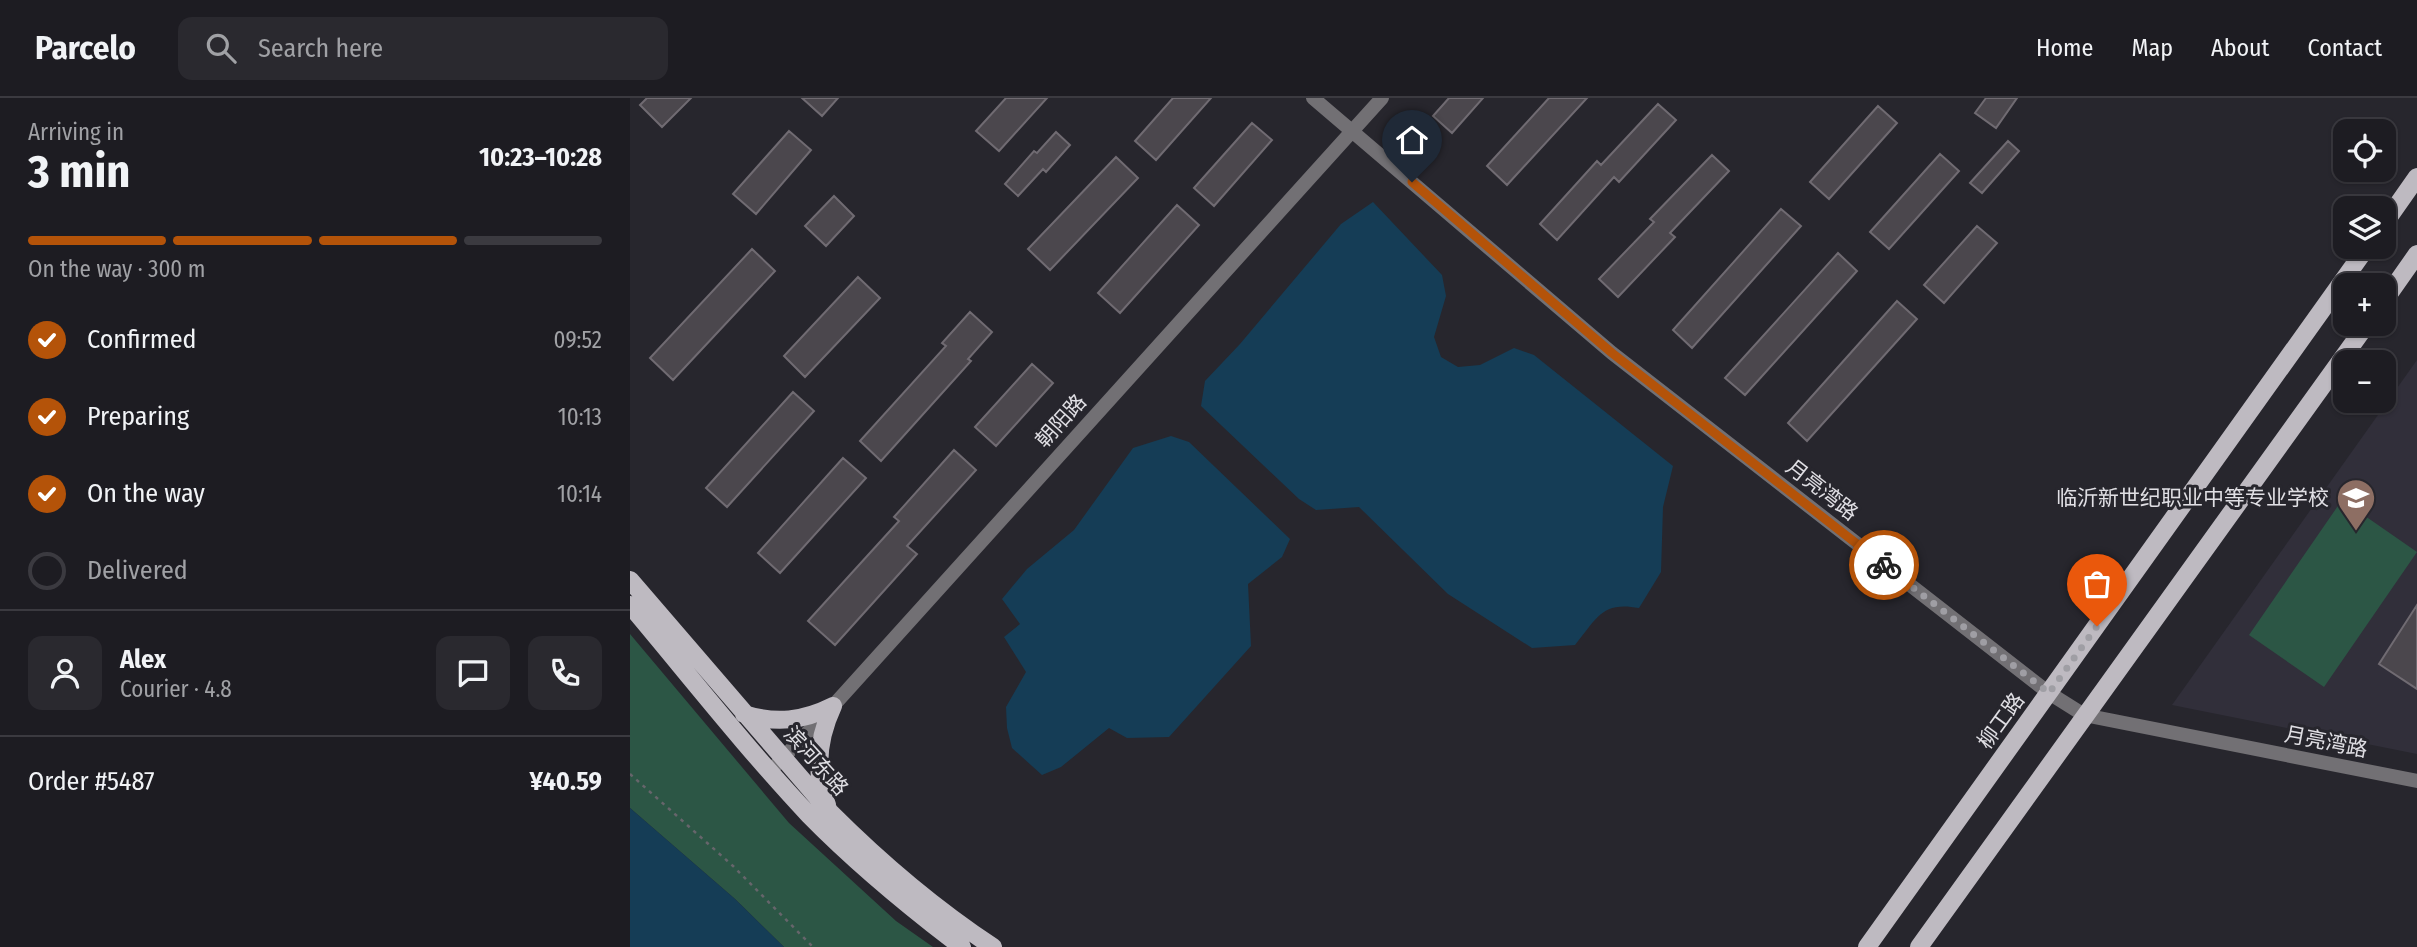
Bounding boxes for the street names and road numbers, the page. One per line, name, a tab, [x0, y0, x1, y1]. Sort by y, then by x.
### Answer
street label: 朝阳路	[1030, 389, 1092, 453]
street label: 月亮湾路	[1781, 454, 1863, 526]
street label: 柳工路	[1972, 688, 2030, 754]
street label: 滨河东路	[778, 721, 854, 801]
street label: 月亮湾路	[2282, 721, 2370, 763]

